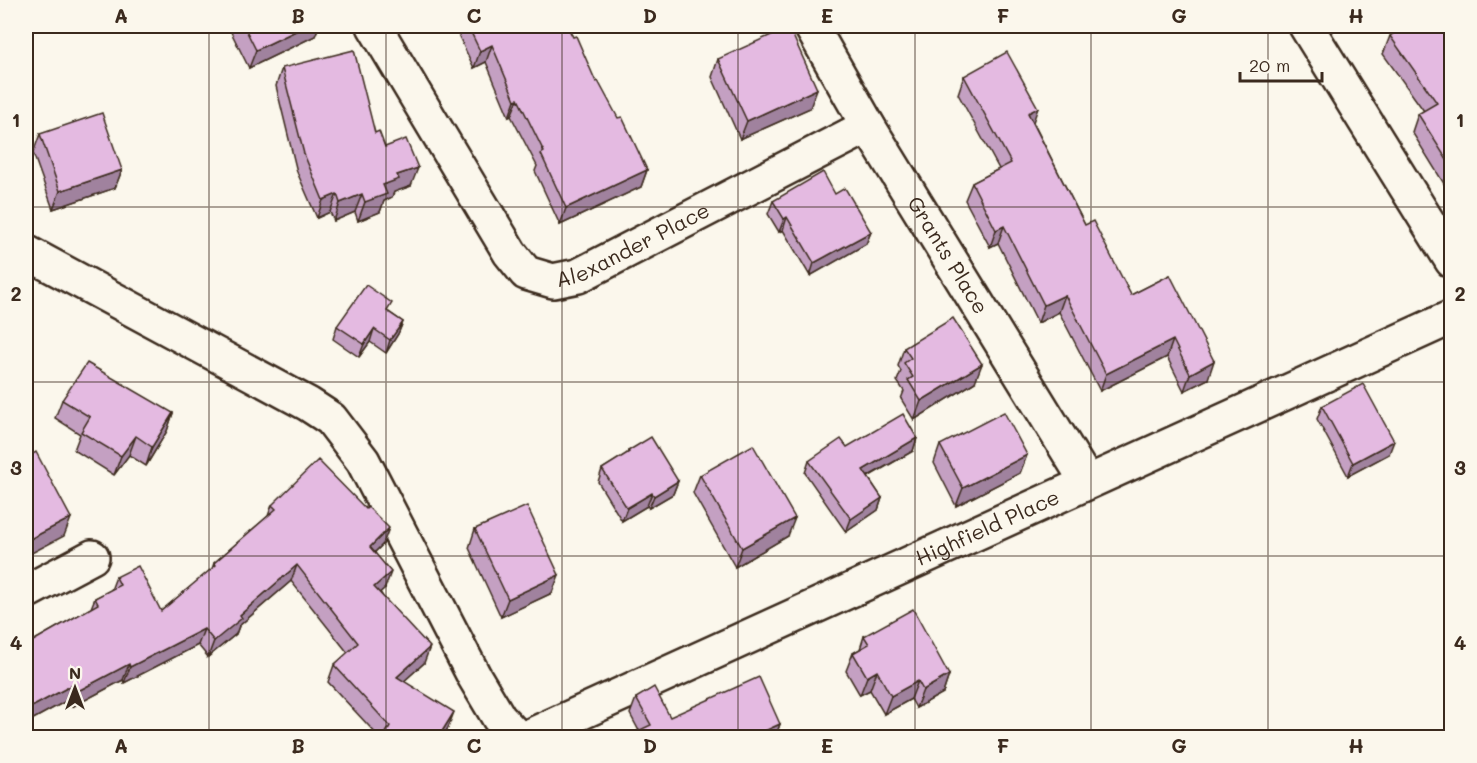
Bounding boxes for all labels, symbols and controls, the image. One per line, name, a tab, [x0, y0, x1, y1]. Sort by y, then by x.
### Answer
text: A	[114, 2, 128, 28]
text: B	[291, 2, 305, 28]
text: C	[467, 2, 482, 28]
text: D	[643, 2, 657, 28]
text: E	[821, 2, 833, 28]
text: F	[997, 2, 1010, 28]
text: G	[1171, 2, 1187, 28]
text: H	[1348, 2, 1364, 28]
scale bar	[1240, 45, 1322, 83]
text: 20 m	[1249, 53, 1290, 77]
text: 1	[12, 106, 20, 132]
text: 1	[1456, 106, 1464, 132]
street label: Grants Place	[902, 191, 995, 319]
street label: Alexander Place	[553, 195, 713, 292]
text: 2	[10, 280, 22, 306]
text: 2	[1454, 280, 1466, 306]
text: 3	[10, 454, 22, 480]
text: 3	[1454, 454, 1466, 480]
street label: Highfield Place	[911, 482, 1063, 571]
text: 4	[10, 629, 23, 655]
text: 4	[1454, 629, 1467, 655]
north arrow	[45, 658, 105, 718]
text: N	[69, 662, 81, 683]
text: A	[114, 732, 128, 758]
text: B	[291, 732, 305, 758]
text: C	[467, 732, 482, 758]
text: D	[643, 732, 657, 758]
text: E	[821, 732, 833, 758]
text: F	[997, 732, 1010, 758]
text: G	[1171, 732, 1187, 758]
text: H	[1348, 732, 1364, 758]

